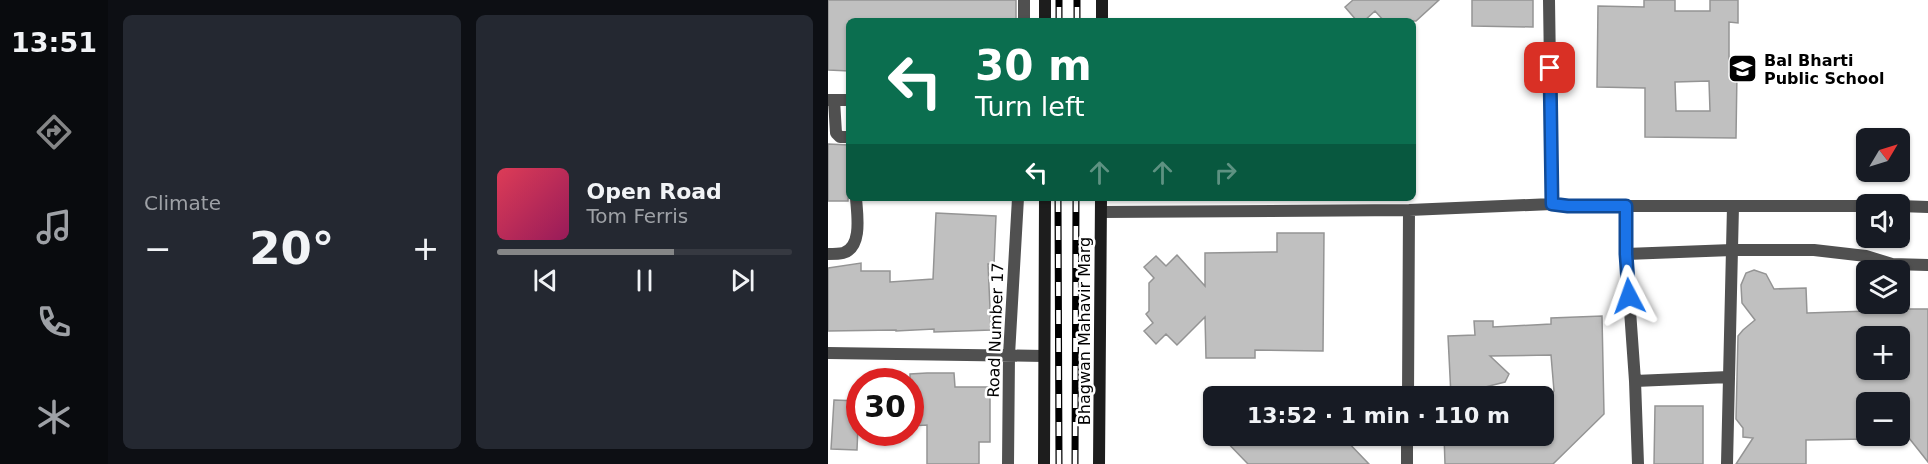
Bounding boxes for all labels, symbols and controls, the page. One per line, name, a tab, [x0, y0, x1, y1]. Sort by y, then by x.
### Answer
text: 13:51	[11, 27, 97, 58]
text: 30 m	[975, 41, 1092, 90]
icon: left	[876, 42, 954, 120]
pin	[1524, 42, 1575, 93]
icon: arrive	[1533, 51, 1566, 84]
place label: Bal Bharti Public School	[1764, 51, 1884, 88]
school or university icon: Bal Bharti Public School	[1727, 53, 1759, 85]
text: Turn left	[975, 91, 1085, 122]
icon: directions	[33, 111, 75, 153]
north arrow	[1856, 128, 1910, 182]
map controls	[1856, 128, 1910, 446]
icon: left	[1020, 156, 1053, 189]
icon: ahead	[1083, 156, 1116, 189]
icon: ahead	[1146, 156, 1179, 189]
icon: right	[1209, 156, 1242, 189]
text: Open Road	[587, 179, 722, 204]
text: Climate	[144, 191, 221, 215]
button: sound	[1856, 194, 1910, 248]
text: Tom Ferris	[587, 204, 688, 228]
icon: music	[33, 206, 75, 248]
text: 20°	[249, 222, 334, 275]
text: −	[144, 229, 172, 268]
text: +	[412, 229, 440, 268]
street label: Bhagwan Mahavir Marg	[1075, 237, 1094, 425]
button: layers	[1856, 260, 1910, 314]
street label: Road Number 17	[984, 262, 1007, 398]
icon: previous	[529, 264, 562, 297]
icon: pause	[628, 264, 661, 297]
icon: next	[726, 264, 759, 297]
position arrow	[1597, 264, 1661, 328]
icon: phone	[33, 301, 75, 343]
button: +	[1856, 326, 1910, 380]
speed limit sign: 30	[846, 368, 924, 446]
button: −	[1856, 392, 1910, 446]
icon: climate	[33, 396, 75, 438]
text: 13:52 · 1 min · 110 m	[1247, 403, 1510, 428]

